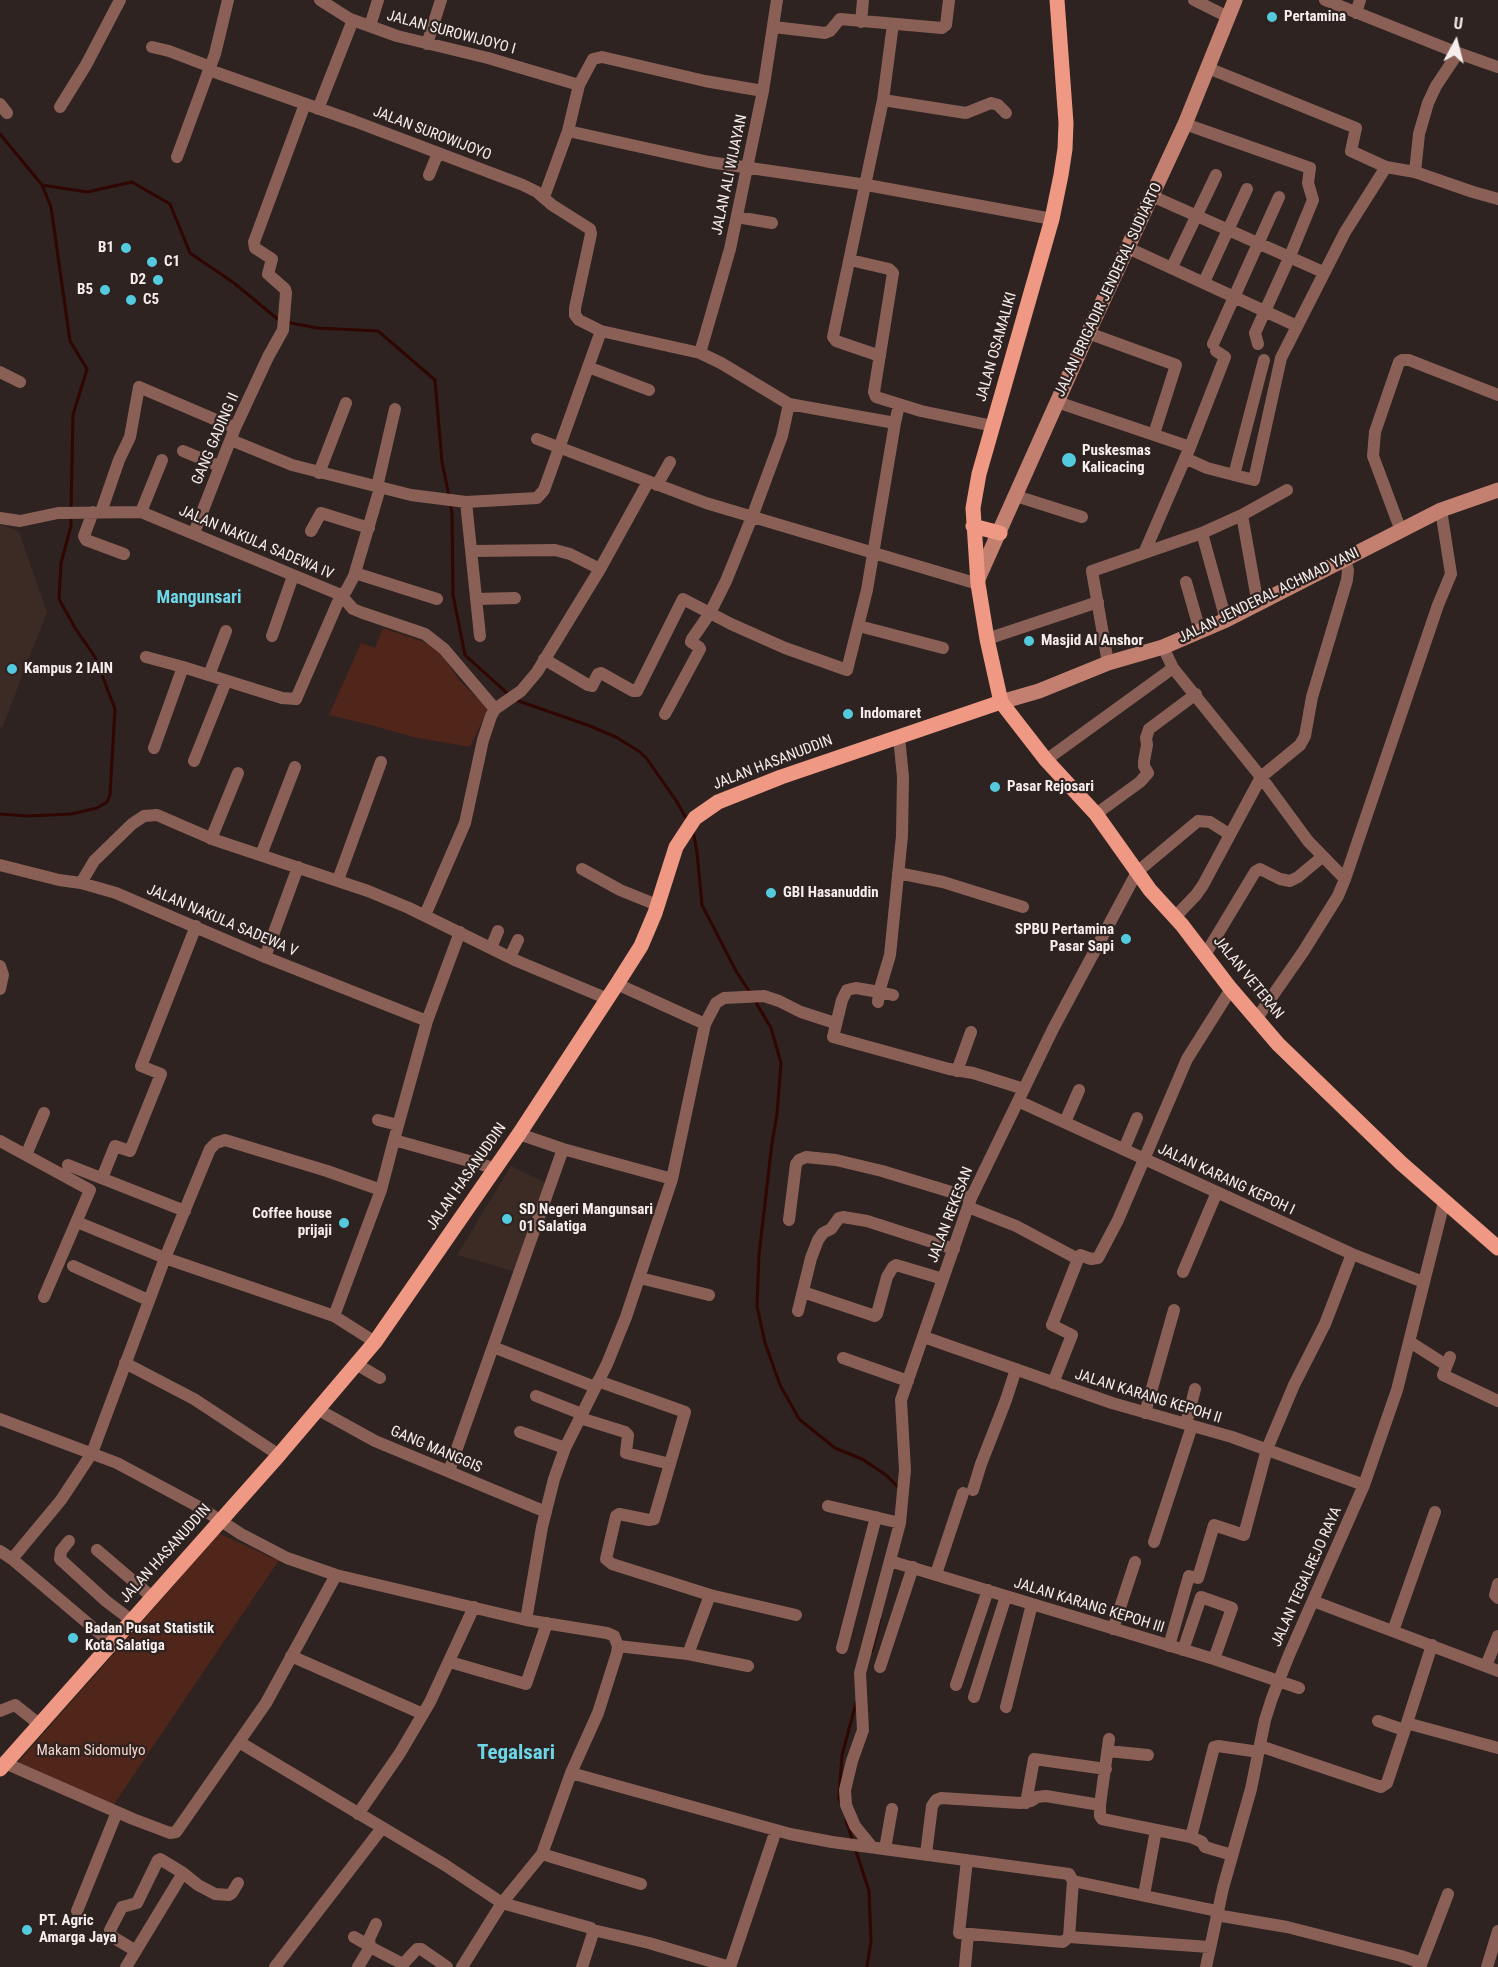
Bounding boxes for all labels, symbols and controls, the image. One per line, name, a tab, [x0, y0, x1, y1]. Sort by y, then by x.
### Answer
street label: JALAN SUROWIJOYO I	[385, 7, 517, 59]
place label: Pertamina	[1284, 8, 1346, 26]
marker: Pertamina	[1265, 10, 1279, 24]
north arrow	[1426, 12, 1486, 72]
text: U	[1453, 14, 1464, 34]
street label: JALAN SUROWIJOYO	[370, 103, 494, 165]
street label: JALAN ALI WIJAYAN	[708, 113, 752, 237]
street label: JALAN BRIGADIR JENDERAL SUDIARTO	[1051, 180, 1167, 400]
place label: B1	[98, 239, 114, 257]
marker: B1	[119, 241, 133, 255]
place label: C1	[164, 253, 180, 271]
marker: C1	[145, 255, 159, 269]
place label: D2	[130, 271, 146, 289]
marker: D2	[151, 273, 165, 287]
place label: B5	[77, 281, 93, 299]
marker: B5	[98, 283, 112, 297]
street label: JALAN OSAMALIKI	[973, 290, 1021, 404]
place label: C5	[143, 291, 159, 309]
marker: C5	[124, 293, 138, 307]
street label: GANG GADING II	[189, 390, 243, 488]
place label: Puskesmas Kalicacing	[1082, 442, 1151, 477]
marker: Puskesmas Kalicacing	[1060, 451, 1078, 469]
street label: JALAN NAKULA SADEWA IV	[176, 502, 336, 584]
street label: JALAN JENDERAL ACHMAD YANI	[1176, 544, 1362, 648]
district label: Mangunsari	[157, 587, 241, 609]
place label: Masjid Al Anshor	[1041, 632, 1143, 650]
marker: Masjid Al Anshor	[1022, 634, 1036, 648]
place label: Kampus 2 IAIN	[24, 660, 113, 678]
marker: Kampus 2 IAIN	[5, 662, 19, 676]
place label: Indomaret	[860, 705, 921, 723]
marker: Indomaret	[841, 707, 855, 721]
street label: JALAN HASANUDDIN	[711, 732, 835, 794]
place label: Pasar Rejosari	[1007, 778, 1094, 796]
marker: Pasar Rejosari	[988, 780, 1002, 794]
street label: JALAN NAKULA SADEWA V	[144, 881, 300, 961]
place label: GBI Hasanuddin	[783, 884, 879, 902]
marker: GBI Hasanuddin	[764, 886, 778, 900]
place label: SPBU Pertamina Pasar Sapi	[1015, 921, 1114, 956]
marker: SPBU Pertamina Pasar Sapi	[1119, 932, 1133, 946]
street label: JALAN VETERAN	[1209, 933, 1287, 1023]
street label: JALAN HASANUDDIN	[423, 1120, 511, 1234]
street label: JALAN KARANG KEPOH I	[1155, 1140, 1297, 1220]
street label: JALAN REKESAN	[924, 1165, 978, 1265]
place label: SD Negeri Mangunsari 01 Salatiga	[519, 1201, 653, 1236]
place label: Coffee house prijaji	[252, 1205, 332, 1240]
marker: SD Negeri Mangunsari 01 Salatiga	[500, 1212, 514, 1226]
marker: Coffee house prijaji	[337, 1216, 351, 1230]
street label: JALAN KARANG KEPOH II	[1072, 1366, 1224, 1428]
street label: GANG MANGGIS	[387, 1423, 485, 1477]
street label: JALAN HASANUDDIN	[117, 1501, 215, 1607]
street label: JALAN TEGALREJO RAYA	[1268, 1504, 1346, 1650]
street label: JALAN KARANG KEPOH III	[1012, 1575, 1166, 1637]
place label: Badan Pusat Statistik Kota Salatiga	[85, 1620, 214, 1655]
marker: Badan Pusat Statistik Kota Salatiga	[66, 1631, 80, 1645]
district label: Tegalsari	[477, 1741, 555, 1767]
park label: Makam Sidomulyo	[36, 1742, 146, 1760]
place label: PT. Agric Amarga Jaya	[39, 1912, 117, 1947]
marker: PT. Agric Amarga Jaya	[20, 1923, 34, 1937]

